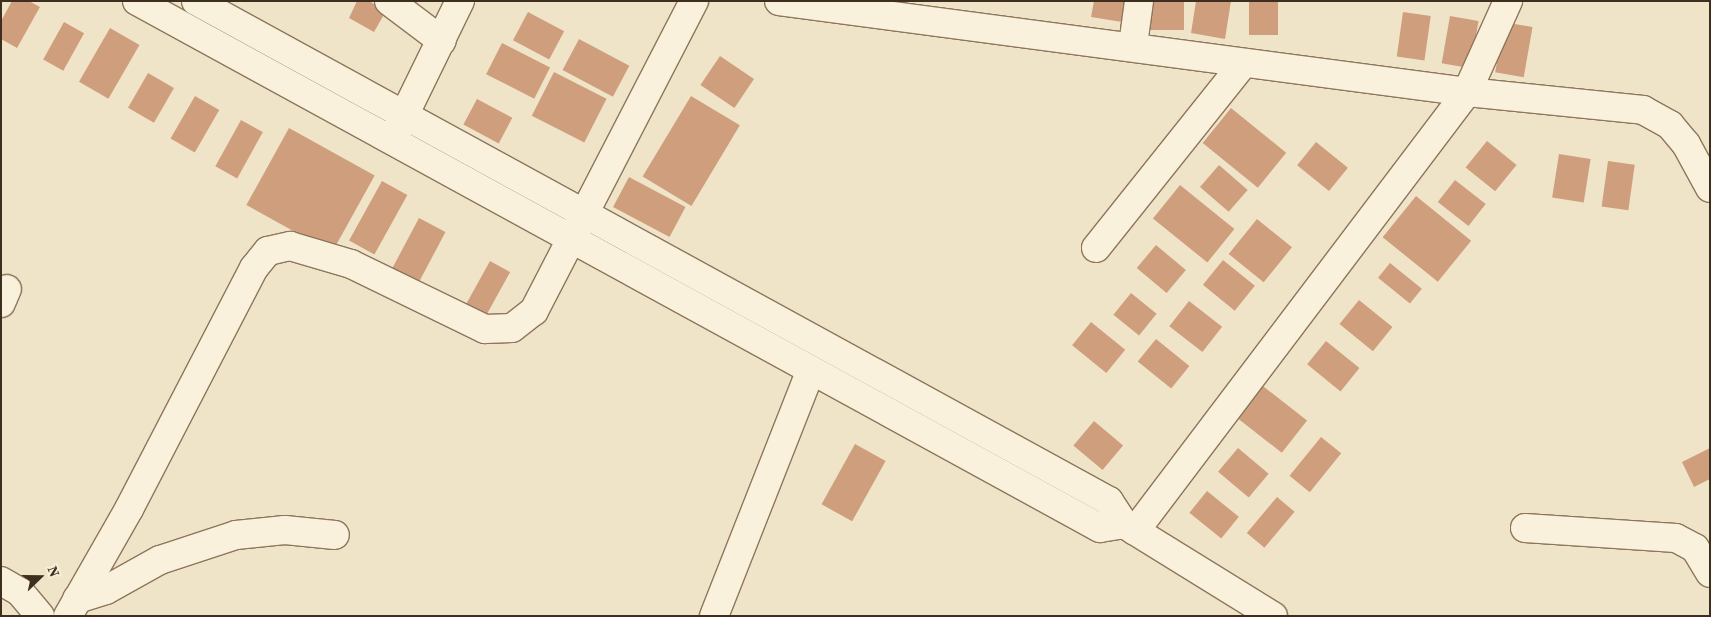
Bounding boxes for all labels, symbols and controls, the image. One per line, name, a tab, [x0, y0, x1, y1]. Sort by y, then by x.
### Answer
north arrow	[15, 552, 65, 602]
text: N	[43, 563, 65, 580]

